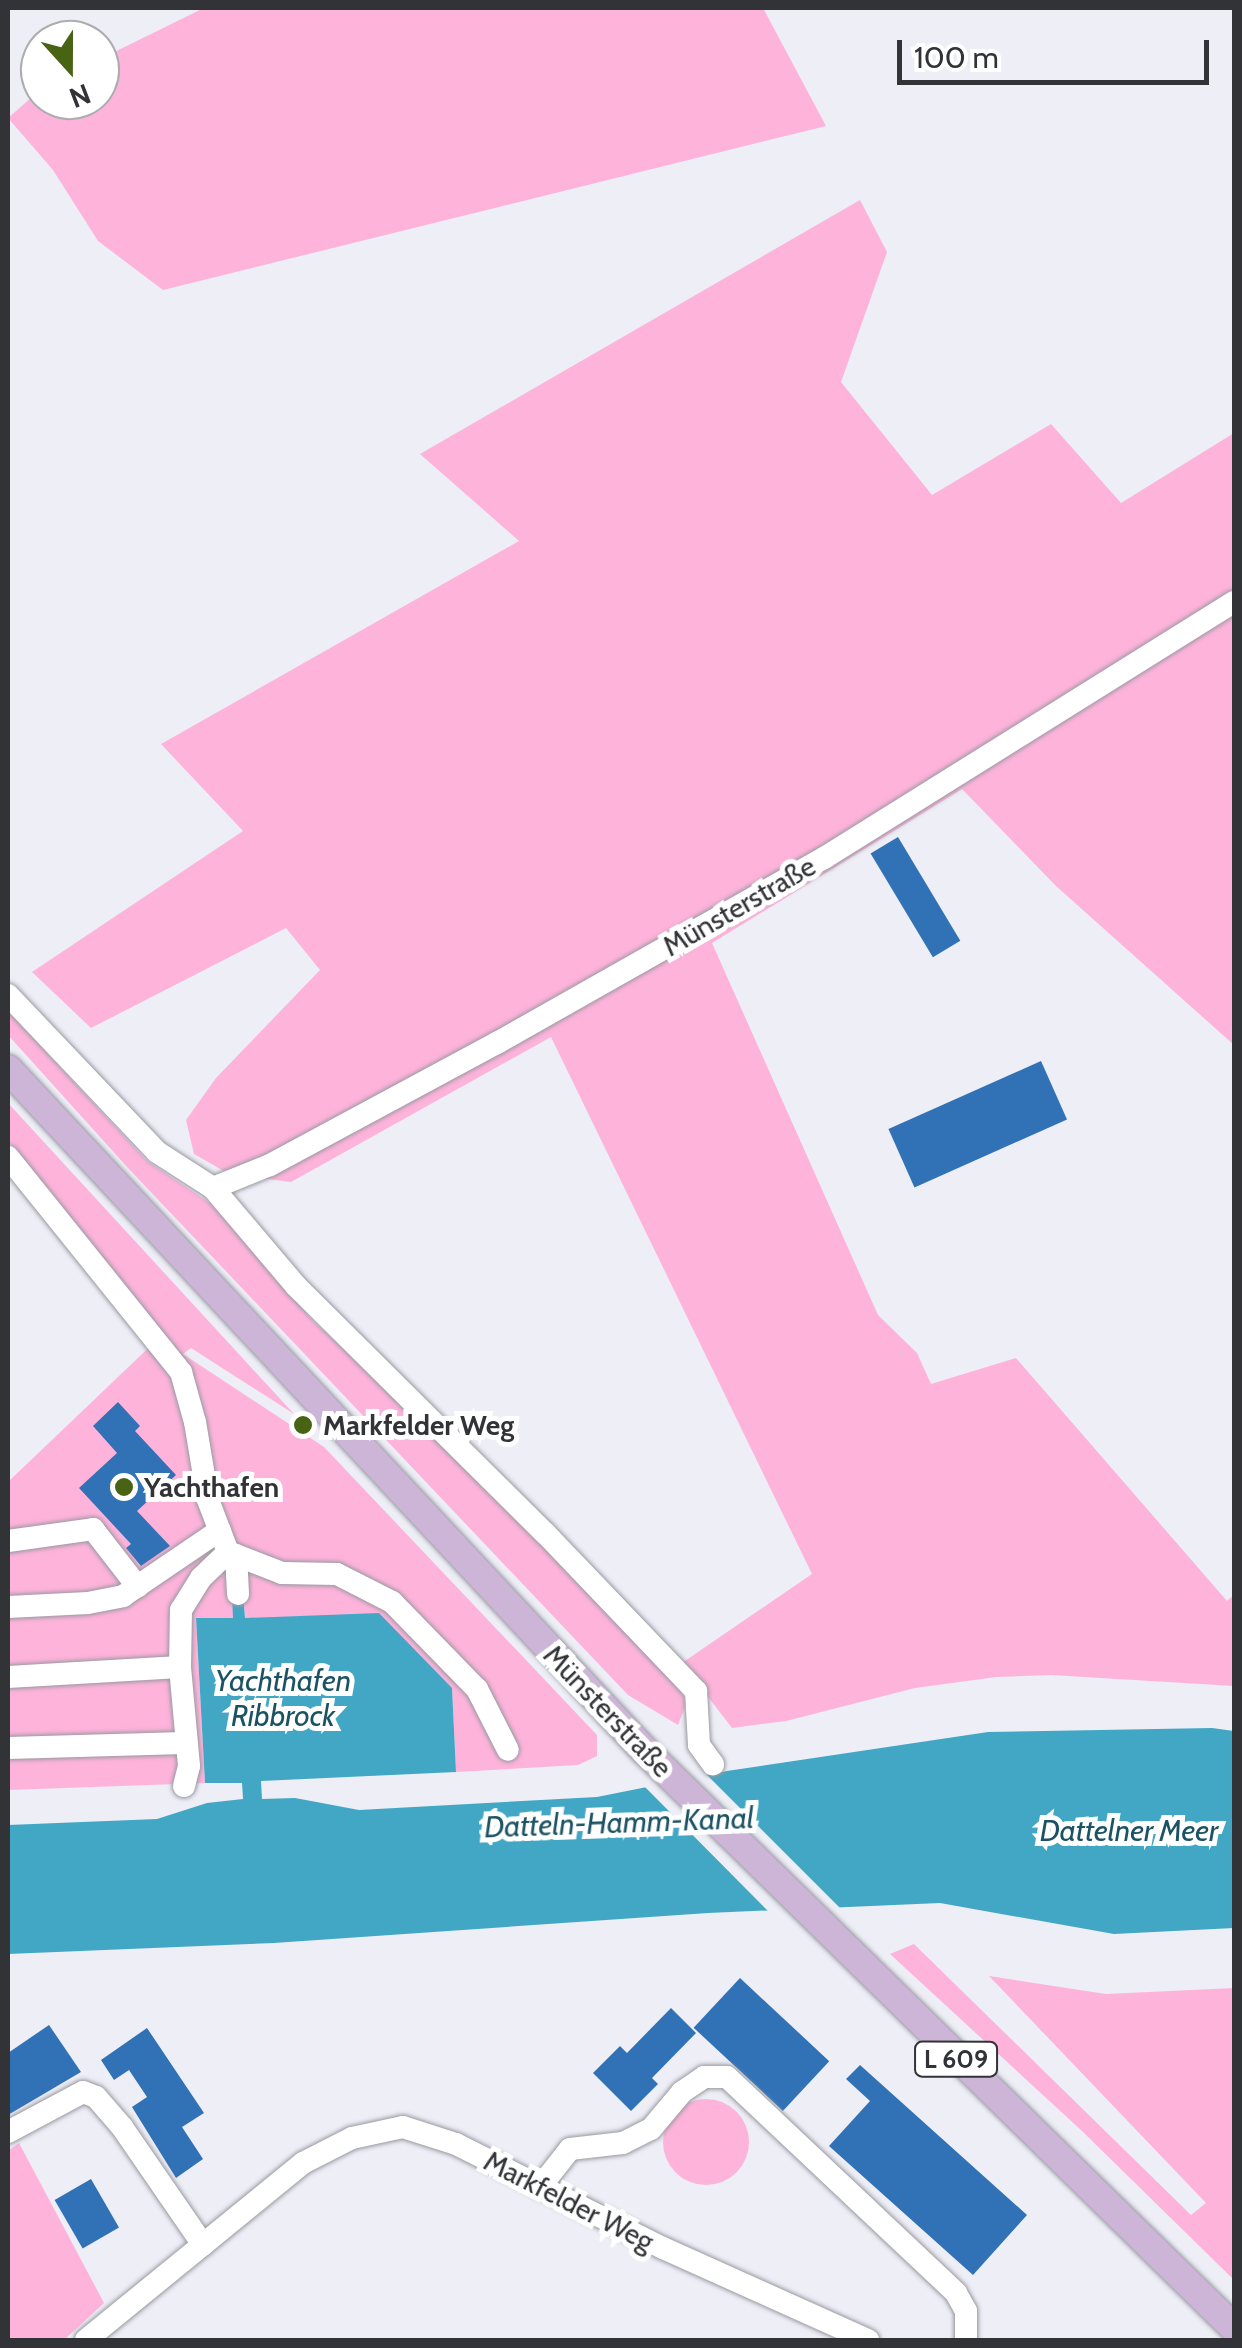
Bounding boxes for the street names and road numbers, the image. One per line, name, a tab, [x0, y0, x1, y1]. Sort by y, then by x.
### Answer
street label: Münsterstraße	[657, 849, 821, 963]
street label: Münsterstraße	[537, 1638, 679, 1784]
road number: L 609	[914, 2039, 998, 2079]
street label: Markfelder Weg	[479, 2144, 659, 2258]

